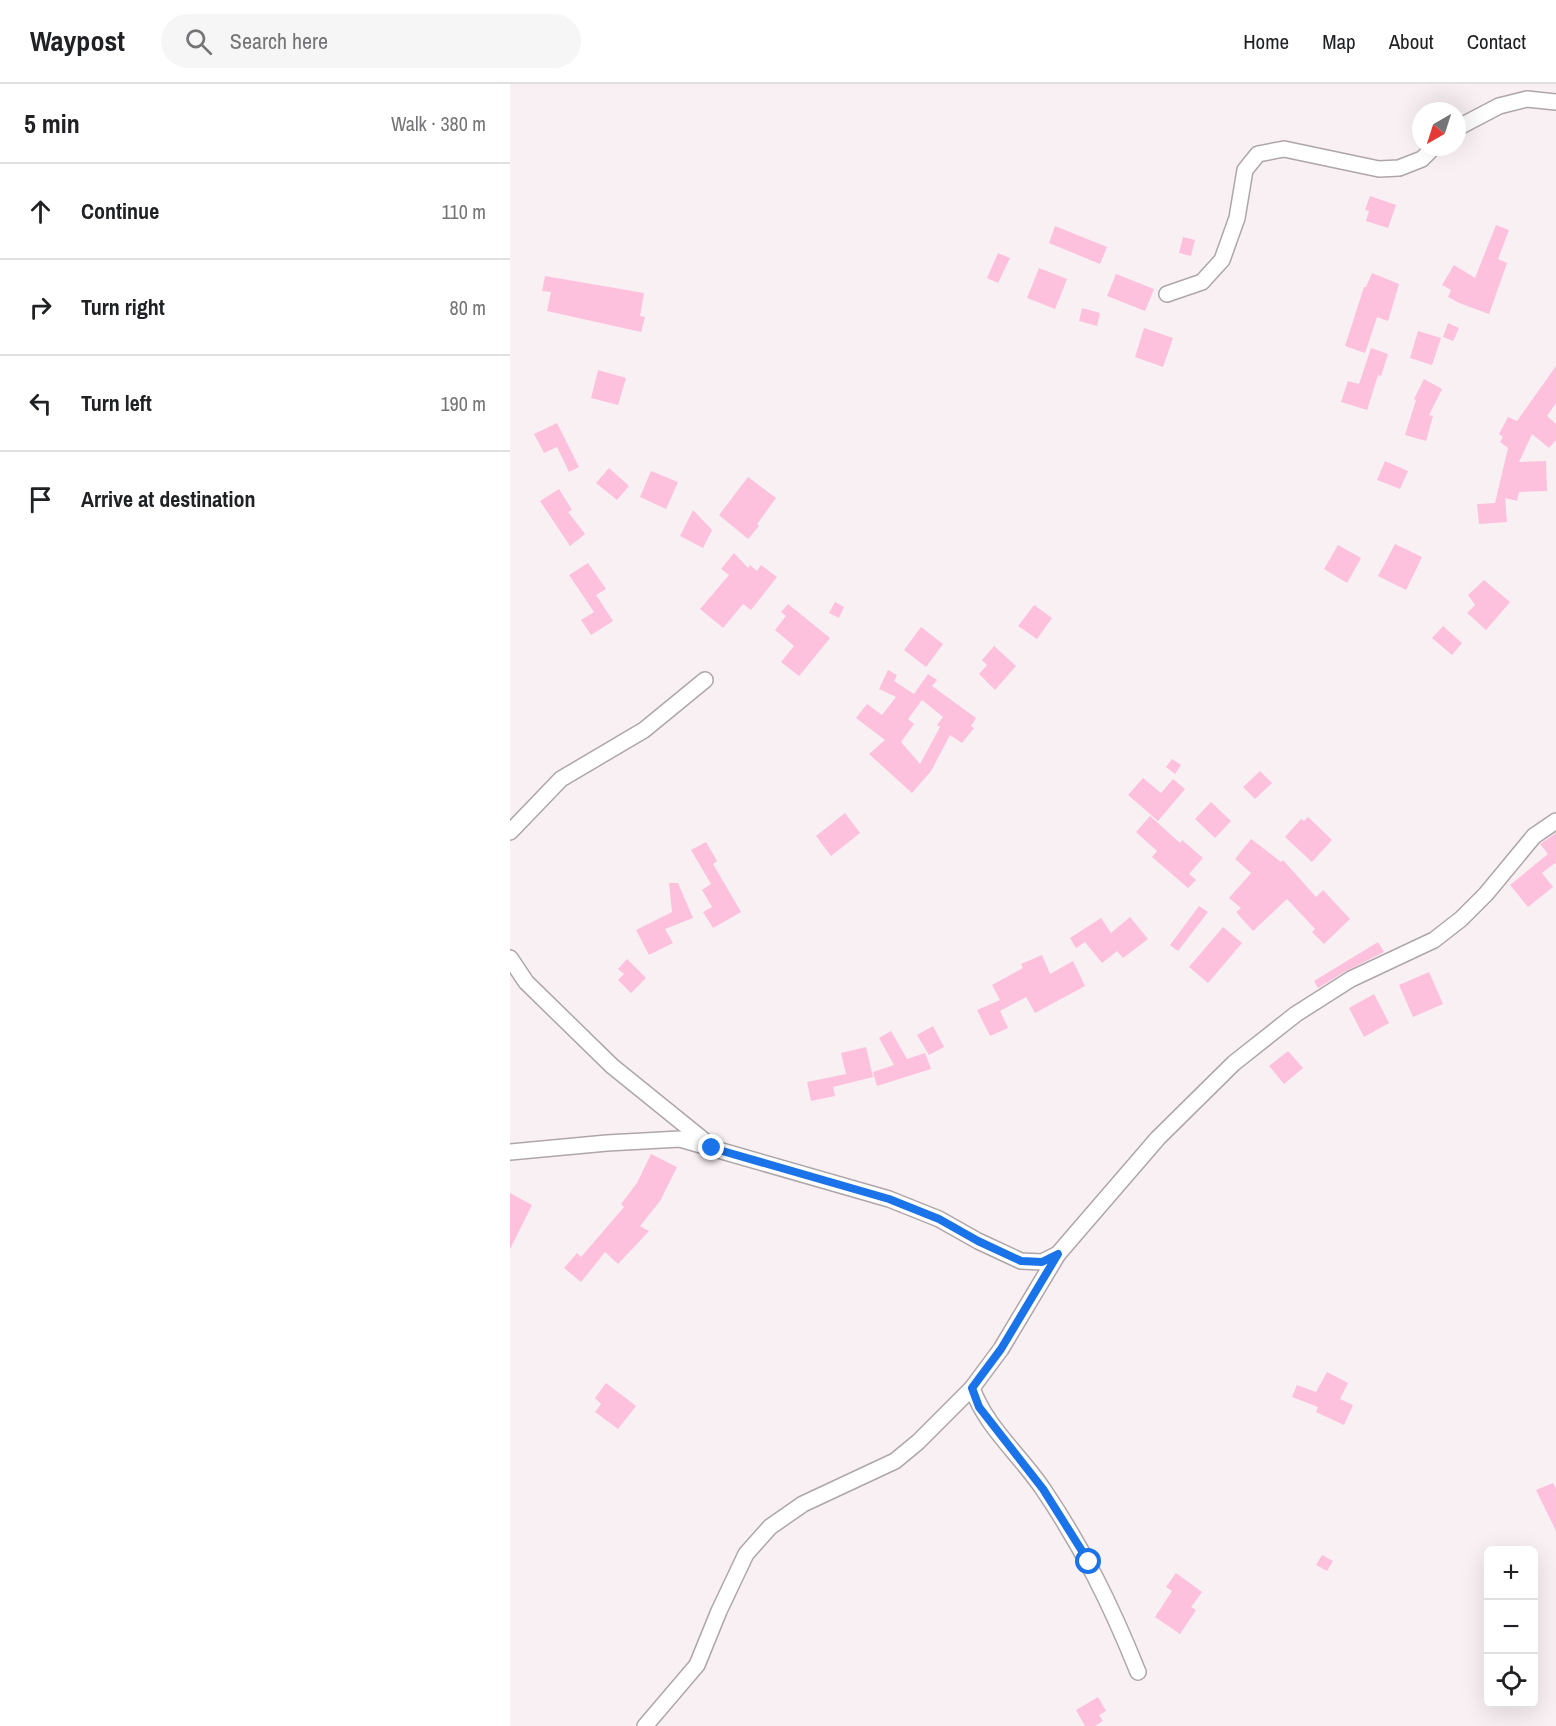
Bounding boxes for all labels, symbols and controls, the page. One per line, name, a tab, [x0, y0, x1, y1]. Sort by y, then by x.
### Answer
search box	[161, 14, 581, 68]
text: Waypost	[30, 22, 125, 60]
icon: search	[182, 25, 215, 58]
text: Search here	[230, 26, 328, 56]
text: Home	[1243, 27, 1289, 56]
text: Map	[1322, 27, 1356, 56]
text: About	[1389, 27, 1434, 56]
text: Contact	[1467, 27, 1526, 56]
north arrow	[1412, 102, 1466, 156]
text: 5 min	[24, 106, 80, 141]
text: Walk · 380 m	[391, 110, 486, 137]
icon: ahead	[24, 195, 57, 228]
text: Continue	[81, 196, 159, 226]
text: 110 m	[442, 198, 486, 225]
icon: right	[24, 291, 57, 324]
text: Turn right	[81, 292, 165, 322]
text: 80 m	[450, 294, 486, 321]
icon: left	[24, 387, 57, 420]
text: Turn left	[81, 388, 152, 418]
text: 190 m	[440, 390, 486, 417]
icon: arrive	[24, 483, 57, 516]
text: Arrive at destination	[81, 484, 255, 514]
route end	[698, 1134, 724, 1160]
map controls	[1484, 1546, 1538, 1708]
button: +	[1484, 1546, 1538, 1600]
route start	[1075, 1548, 1101, 1574]
button: −	[1484, 1600, 1538, 1654]
button: locate	[1484, 1654, 1538, 1708]

